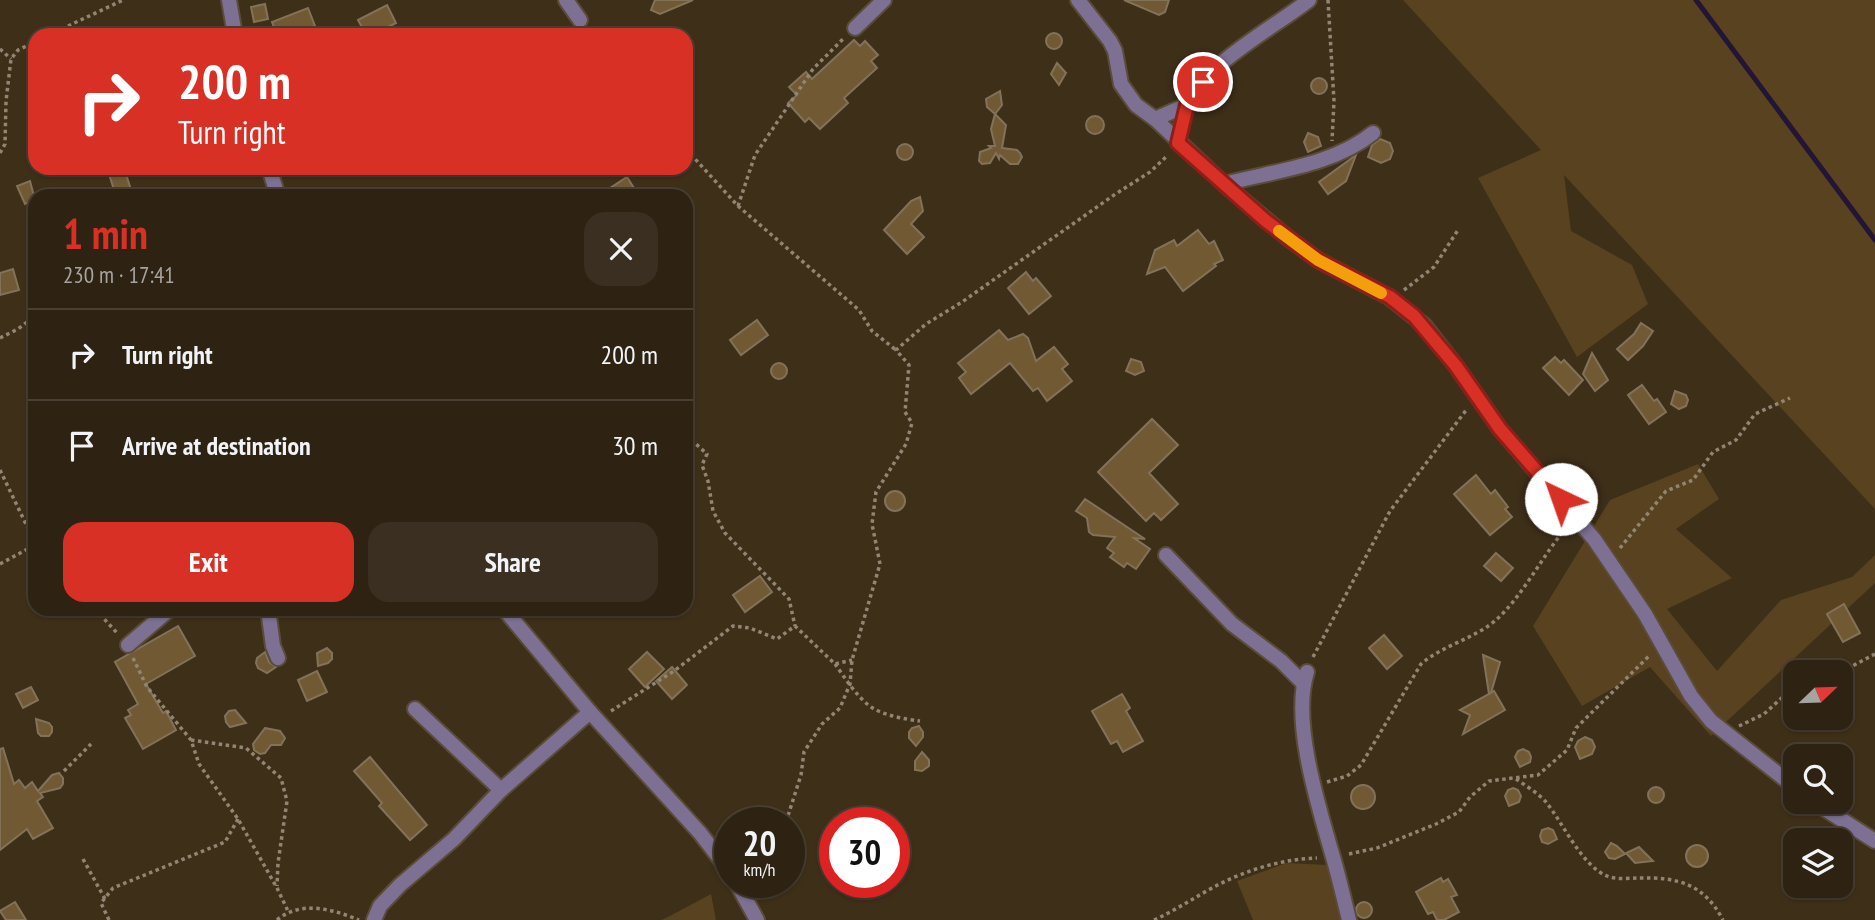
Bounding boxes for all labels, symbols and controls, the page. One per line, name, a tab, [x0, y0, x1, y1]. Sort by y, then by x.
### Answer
text: 200 m	[178, 49, 291, 113]
pin	[1173, 52, 1233, 112]
icon: right	[63, 56, 154, 147]
icon: arrive	[1184, 63, 1222, 101]
text: Turn right	[178, 111, 286, 153]
text: 1 min	[63, 206, 148, 261]
button: close	[584, 212, 658, 286]
text: 230 m · 17:41	[63, 260, 175, 289]
icon: right	[63, 336, 101, 374]
text: Turn right	[122, 338, 213, 371]
text: 200 m	[600, 338, 658, 371]
icon: arrive	[63, 427, 101, 465]
text: Arrive at destination	[122, 429, 311, 462]
text: 30 m	[612, 429, 658, 462]
position arrow	[1524, 462, 1598, 536]
button: Exit	[63, 522, 354, 602]
button: Share	[368, 522, 658, 602]
north arrow	[1783, 660, 1853, 730]
map controls	[1783, 660, 1853, 898]
button: search	[1783, 744, 1853, 814]
speed limit sign: 30	[819, 807, 910, 898]
text: 20	[743, 820, 776, 866]
button: layers	[1783, 828, 1853, 898]
text: km/h	[744, 858, 775, 881]

